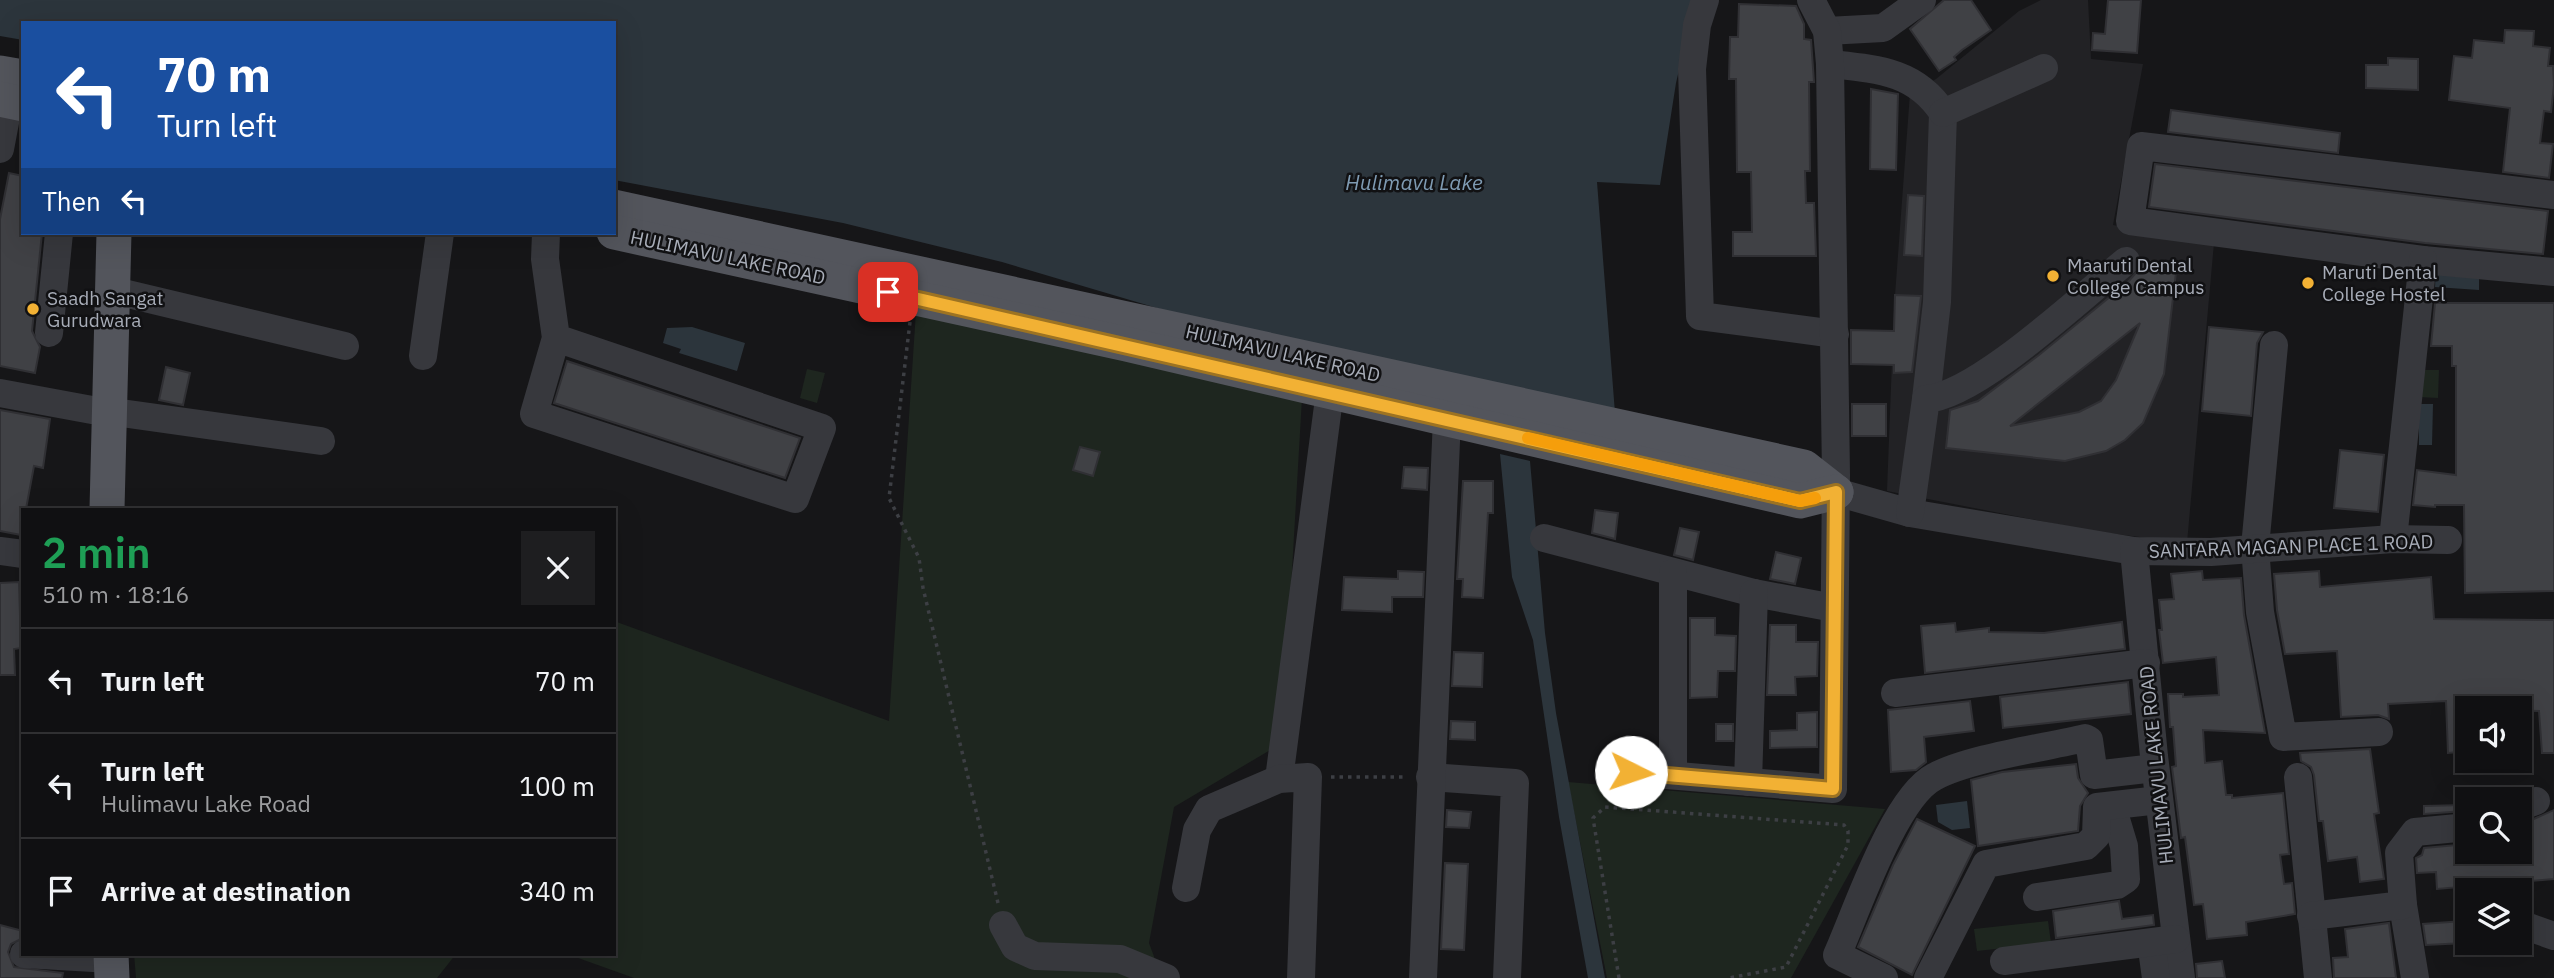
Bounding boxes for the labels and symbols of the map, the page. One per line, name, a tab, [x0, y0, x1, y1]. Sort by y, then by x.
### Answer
water label: Hulimavu Lake	[1345, 168, 1483, 196]
street label: HULIMAVU LAKE ROAD	[628, 225, 828, 289]
place label: Maaruti Dental College Campus	[2067, 253, 2205, 299]
place label: Maruti Dental College Hostel	[2322, 260, 2445, 306]
pin	[858, 262, 918, 322]
marker: Maaruti Dental College Campus	[2045, 268, 2061, 284]
marker: Maruti Dental College Hostel	[2300, 275, 2316, 291]
place label: Saadh Sangat Gurudwara	[47, 286, 163, 332]
marker: Saadh Sangat Gurudwara	[25, 301, 41, 317]
street label: HULIMAVU LAKE ROAD	[1183, 319, 1383, 387]
street label: SANTARA MAGAN PLACE 1 ROAD	[2148, 529, 2434, 563]
street label: HULIMAVU LAKE ROAD	[2134, 665, 2178, 865]
position arrow	[1594, 735, 1668, 809]

